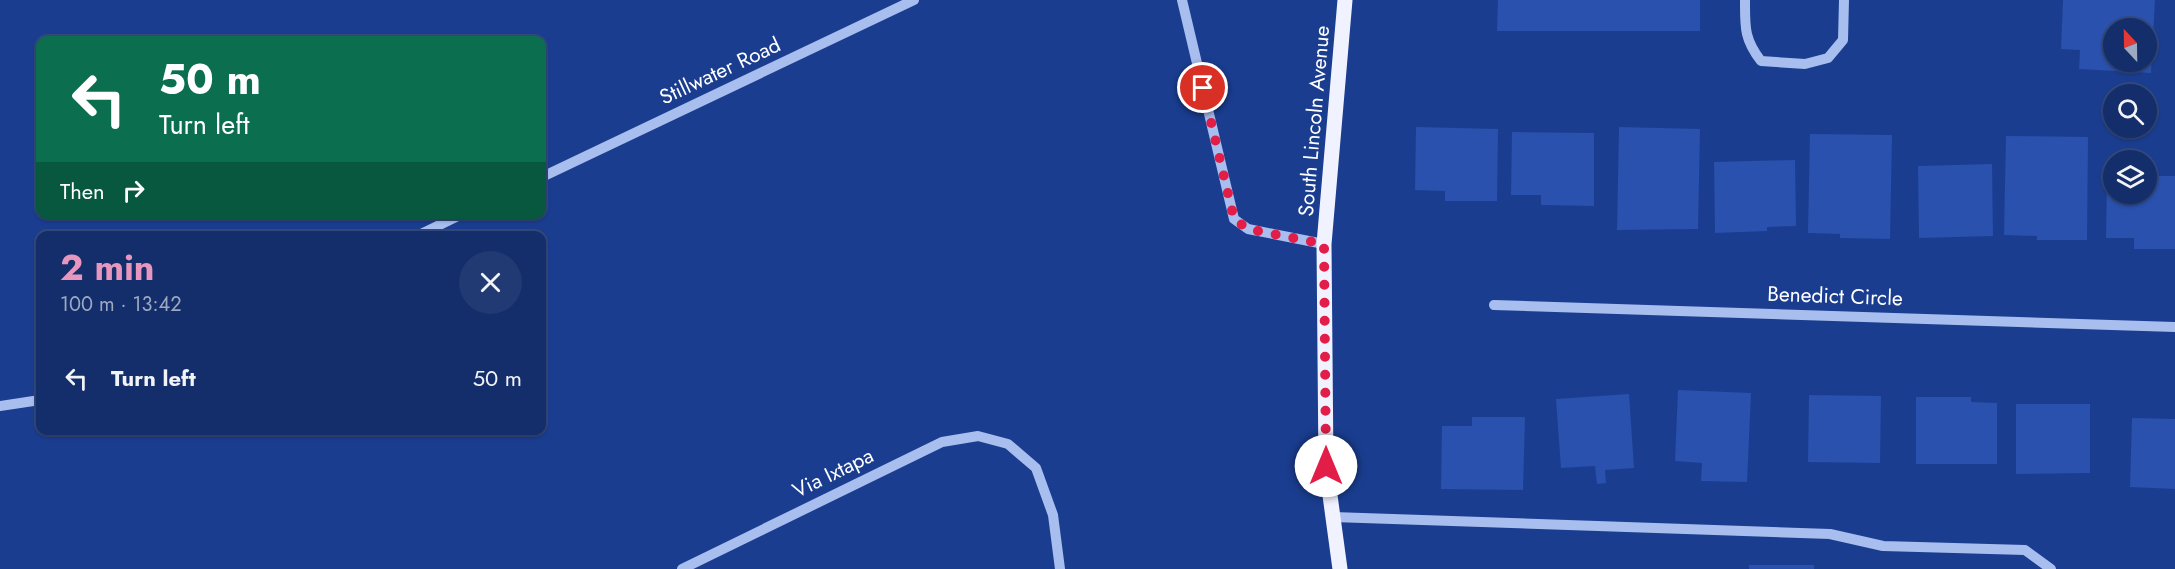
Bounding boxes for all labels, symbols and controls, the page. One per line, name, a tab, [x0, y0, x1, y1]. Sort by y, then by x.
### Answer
north arrow	[2103, 18, 2157, 72]
map controls	[2103, 18, 2157, 204]
street label: South Lincoln Avenue	[1291, 24, 1337, 218]
street label: Stillwater Road	[654, 30, 786, 112]
text: 50 m	[159, 49, 261, 110]
icon: left	[60, 60, 138, 138]
pin	[1177, 62, 1228, 113]
icon: arrive	[1186, 71, 1219, 104]
button: search	[2103, 84, 2157, 138]
text: Turn left	[159, 105, 249, 144]
button: layers	[2103, 150, 2157, 204]
icon: right	[117, 174, 150, 207]
text: Then	[60, 175, 105, 207]
text: 2 min	[60, 241, 155, 293]
button: close	[459, 251, 522, 314]
street label: Benedict Circle	[1767, 279, 1903, 313]
text: 100 m · 13:42	[60, 290, 182, 319]
icon: left	[60, 362, 93, 395]
text: Turn left	[111, 362, 196, 394]
text: 50 m	[473, 362, 522, 394]
position arrow	[1294, 434, 1358, 498]
street label: Via Ixtapa	[787, 440, 879, 506]

